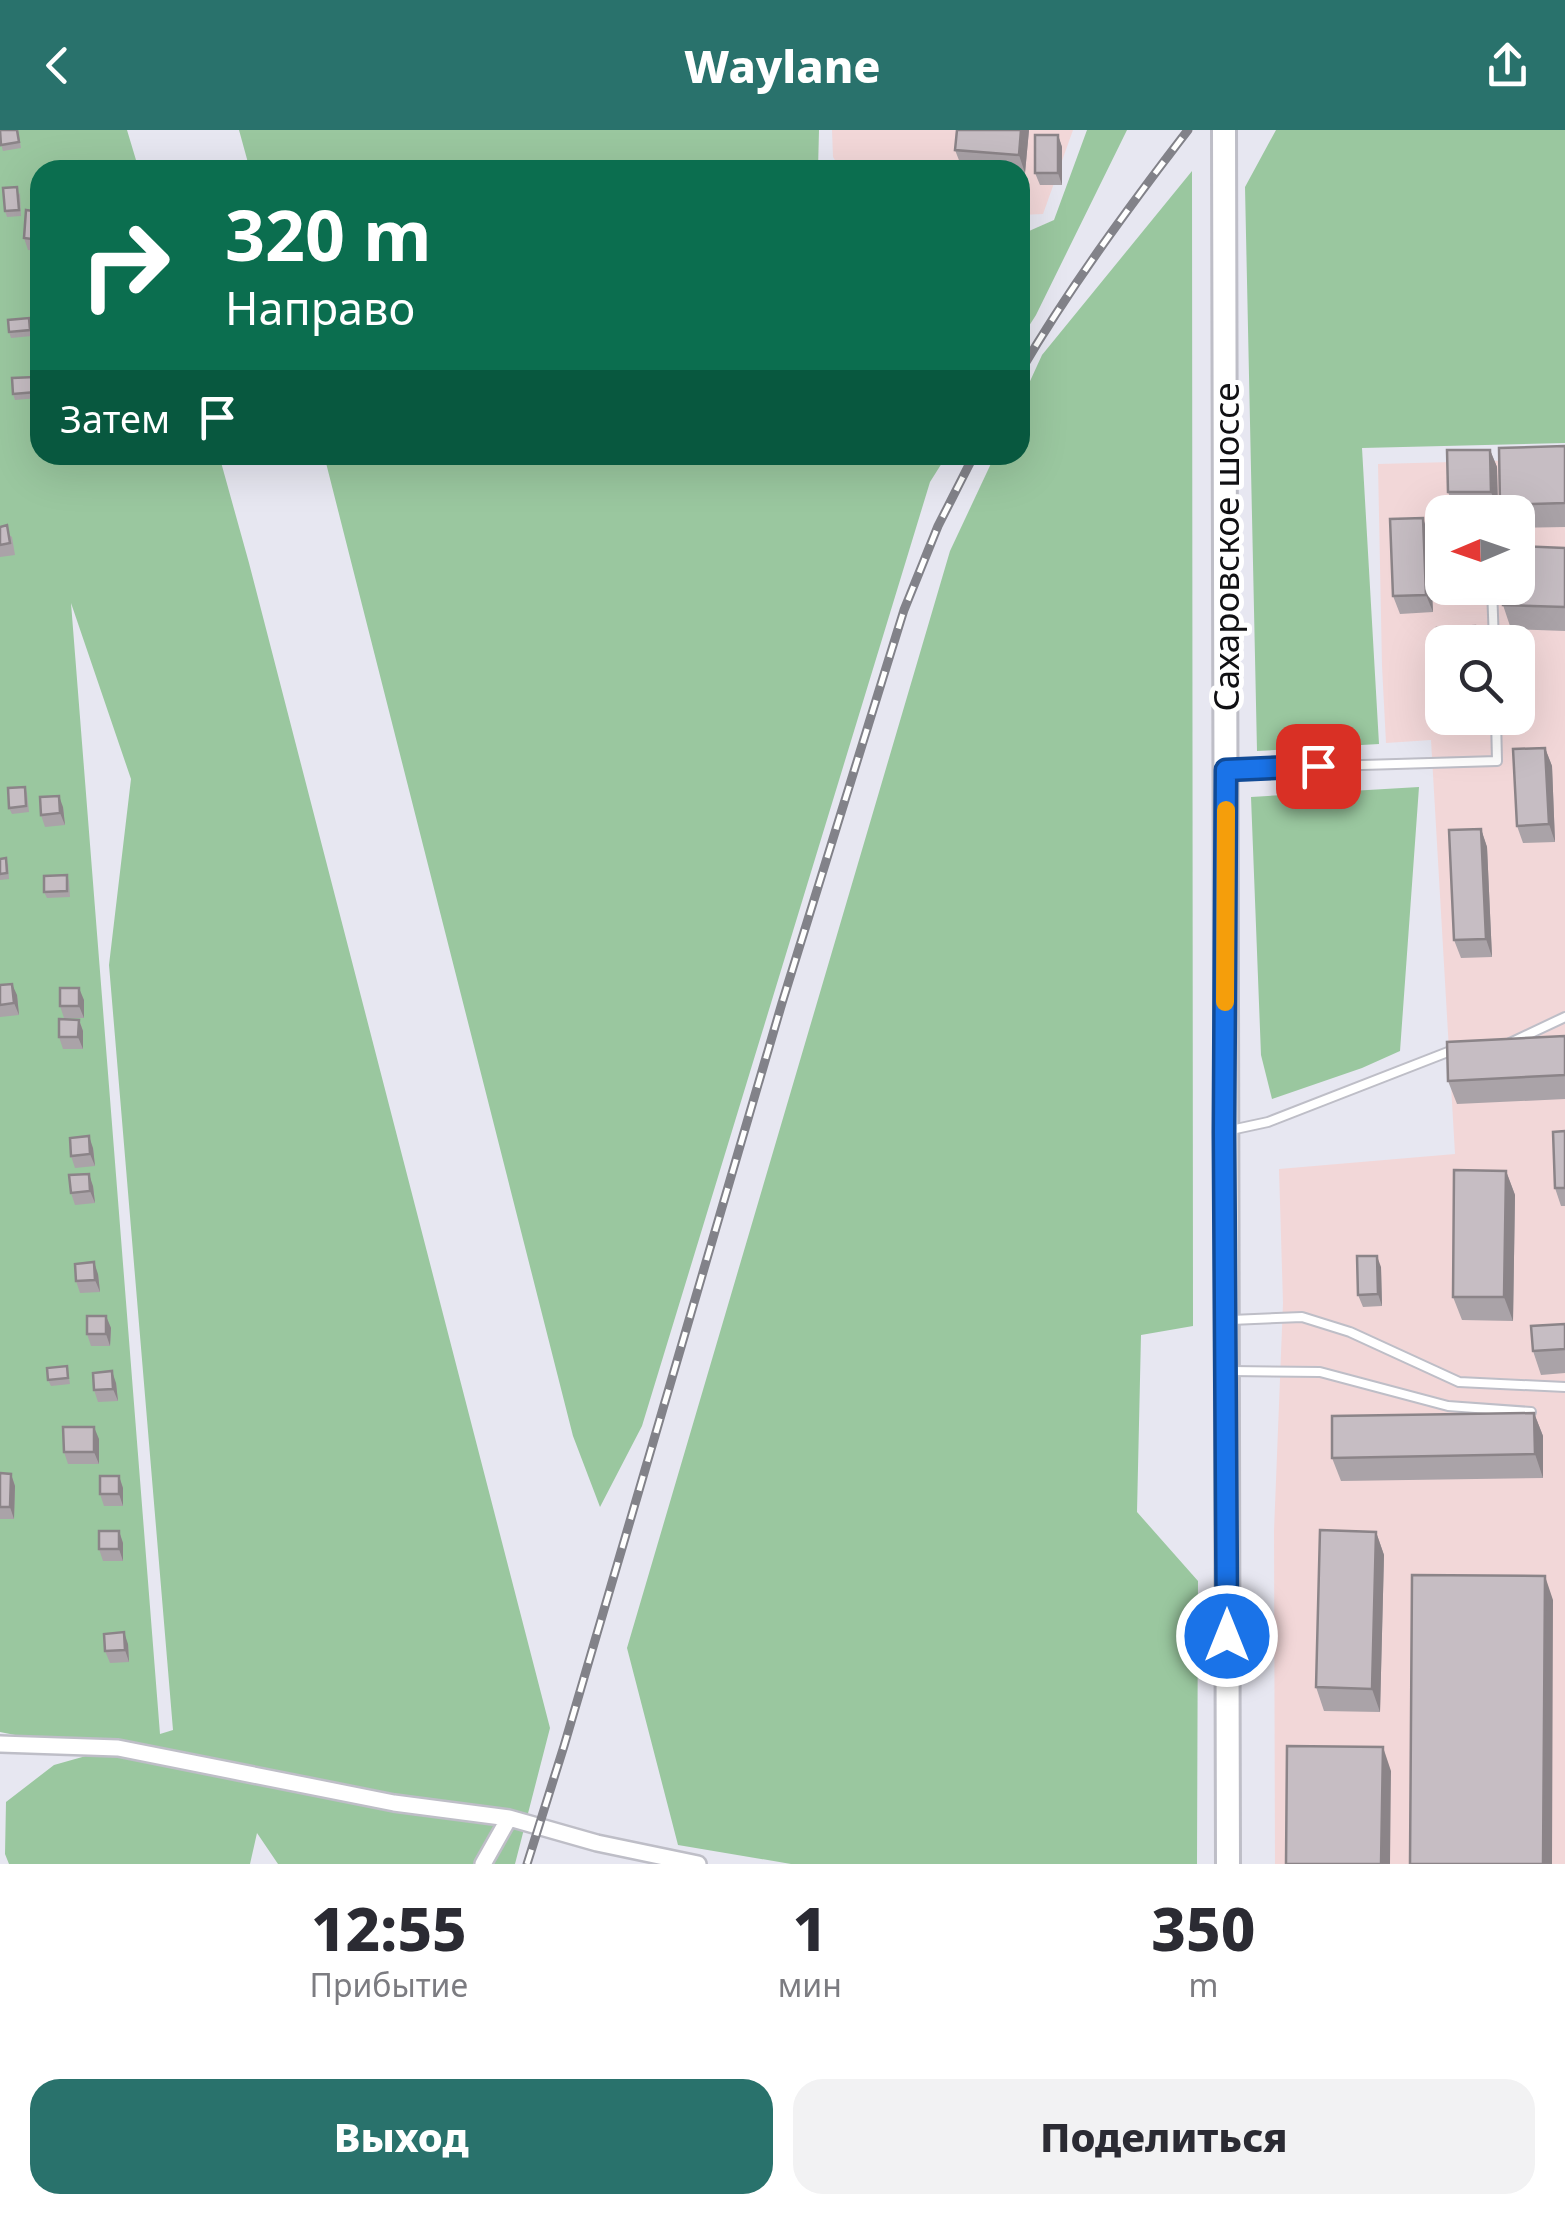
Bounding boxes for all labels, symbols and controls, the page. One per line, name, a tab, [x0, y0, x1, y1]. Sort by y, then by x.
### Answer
text: Waylane	[684, 35, 881, 96]
icon: back	[30, 38, 85, 93]
icon: share	[1480, 38, 1535, 93]
text: 320 m	[225, 186, 432, 282]
icon: right	[60, 200, 190, 330]
text: Направо	[225, 277, 415, 338]
street label: Сахаровское шоссе	[1202, 382, 1249, 712]
icon: arrive	[190, 390, 245, 445]
text: Затем	[60, 392, 170, 444]
north arrow	[1425, 495, 1535, 605]
map controls	[1425, 495, 1535, 735]
button: search	[1425, 625, 1535, 735]
pin	[1276, 724, 1361, 809]
icon: arrive	[1291, 739, 1346, 794]
position arrow	[1175, 1584, 1279, 1688]
text: 12:55	[311, 1887, 467, 1969]
text: 1	[792, 1887, 827, 1969]
text: 350	[1151, 1887, 1255, 1969]
text: Прибытие	[310, 1963, 468, 2006]
text: мин	[778, 1963, 842, 2006]
text: m	[1188, 1963, 1218, 2006]
button: Выход	[30, 2079, 773, 2194]
button: Поделиться	[793, 2079, 1535, 2194]

